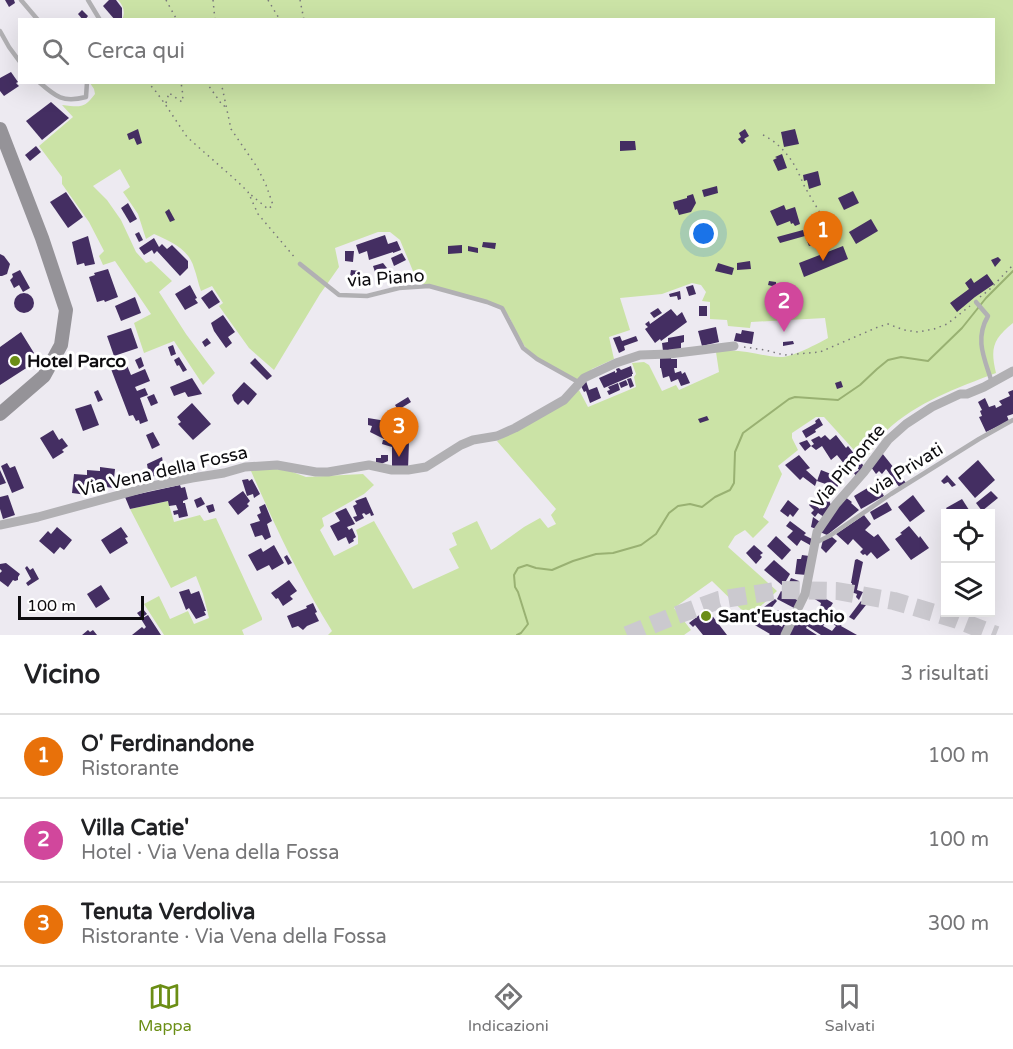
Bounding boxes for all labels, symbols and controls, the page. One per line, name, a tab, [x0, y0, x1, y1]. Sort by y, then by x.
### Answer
search box	[18, 18, 995, 84]
icon: search	[39, 35, 72, 68]
text: Cerca qui	[87, 38, 185, 64]
pin: 1	[804, 212, 842, 261]
your location	[689, 219, 718, 248]
street label: via Piano	[347, 264, 425, 292]
pin: 2	[764, 282, 804, 332]
place label: Hotel Parco	[27, 350, 126, 372]
marker: Hotel Parco	[8, 354, 22, 368]
pin: 3	[380, 408, 418, 457]
street label: Via Pimonte	[806, 419, 890, 513]
street label: via Privati	[865, 438, 947, 500]
street label: Via Vena della Fossa	[76, 441, 250, 501]
map controls	[941, 509, 995, 617]
button: locate	[941, 509, 995, 563]
button: layers	[941, 563, 995, 617]
scale bar	[18, 593, 144, 620]
text: 100 m	[27, 596, 76, 616]
place label: Sant'Eustachio	[718, 605, 845, 627]
marker: Sant'Eustachio	[699, 609, 713, 623]
text: Vicino	[24, 659, 100, 690]
text: 3 risultati	[901, 662, 989, 686]
text: O' Ferdinandone	[81, 731, 254, 757]
text: 1	[37, 744, 50, 768]
text: 100 m	[928, 744, 989, 768]
text: Ristorante	[81, 757, 179, 781]
text: Villa Catie'	[81, 815, 189, 841]
text: 2	[37, 828, 50, 852]
text: 100 m	[928, 828, 989, 852]
text: Hotel · Via Vena della Fossa	[81, 841, 339, 865]
text: Tenuta Verdoliva	[81, 899, 255, 925]
text: 3	[37, 912, 50, 936]
text: 300 m	[928, 912, 989, 936]
text: Ristorante · Via Vena della Fossa	[81, 925, 387, 949]
tab: Mappa	[138, 980, 192, 1036]
tab: Indicazioni	[468, 980, 549, 1036]
tab: Salvati	[825, 980, 875, 1036]

